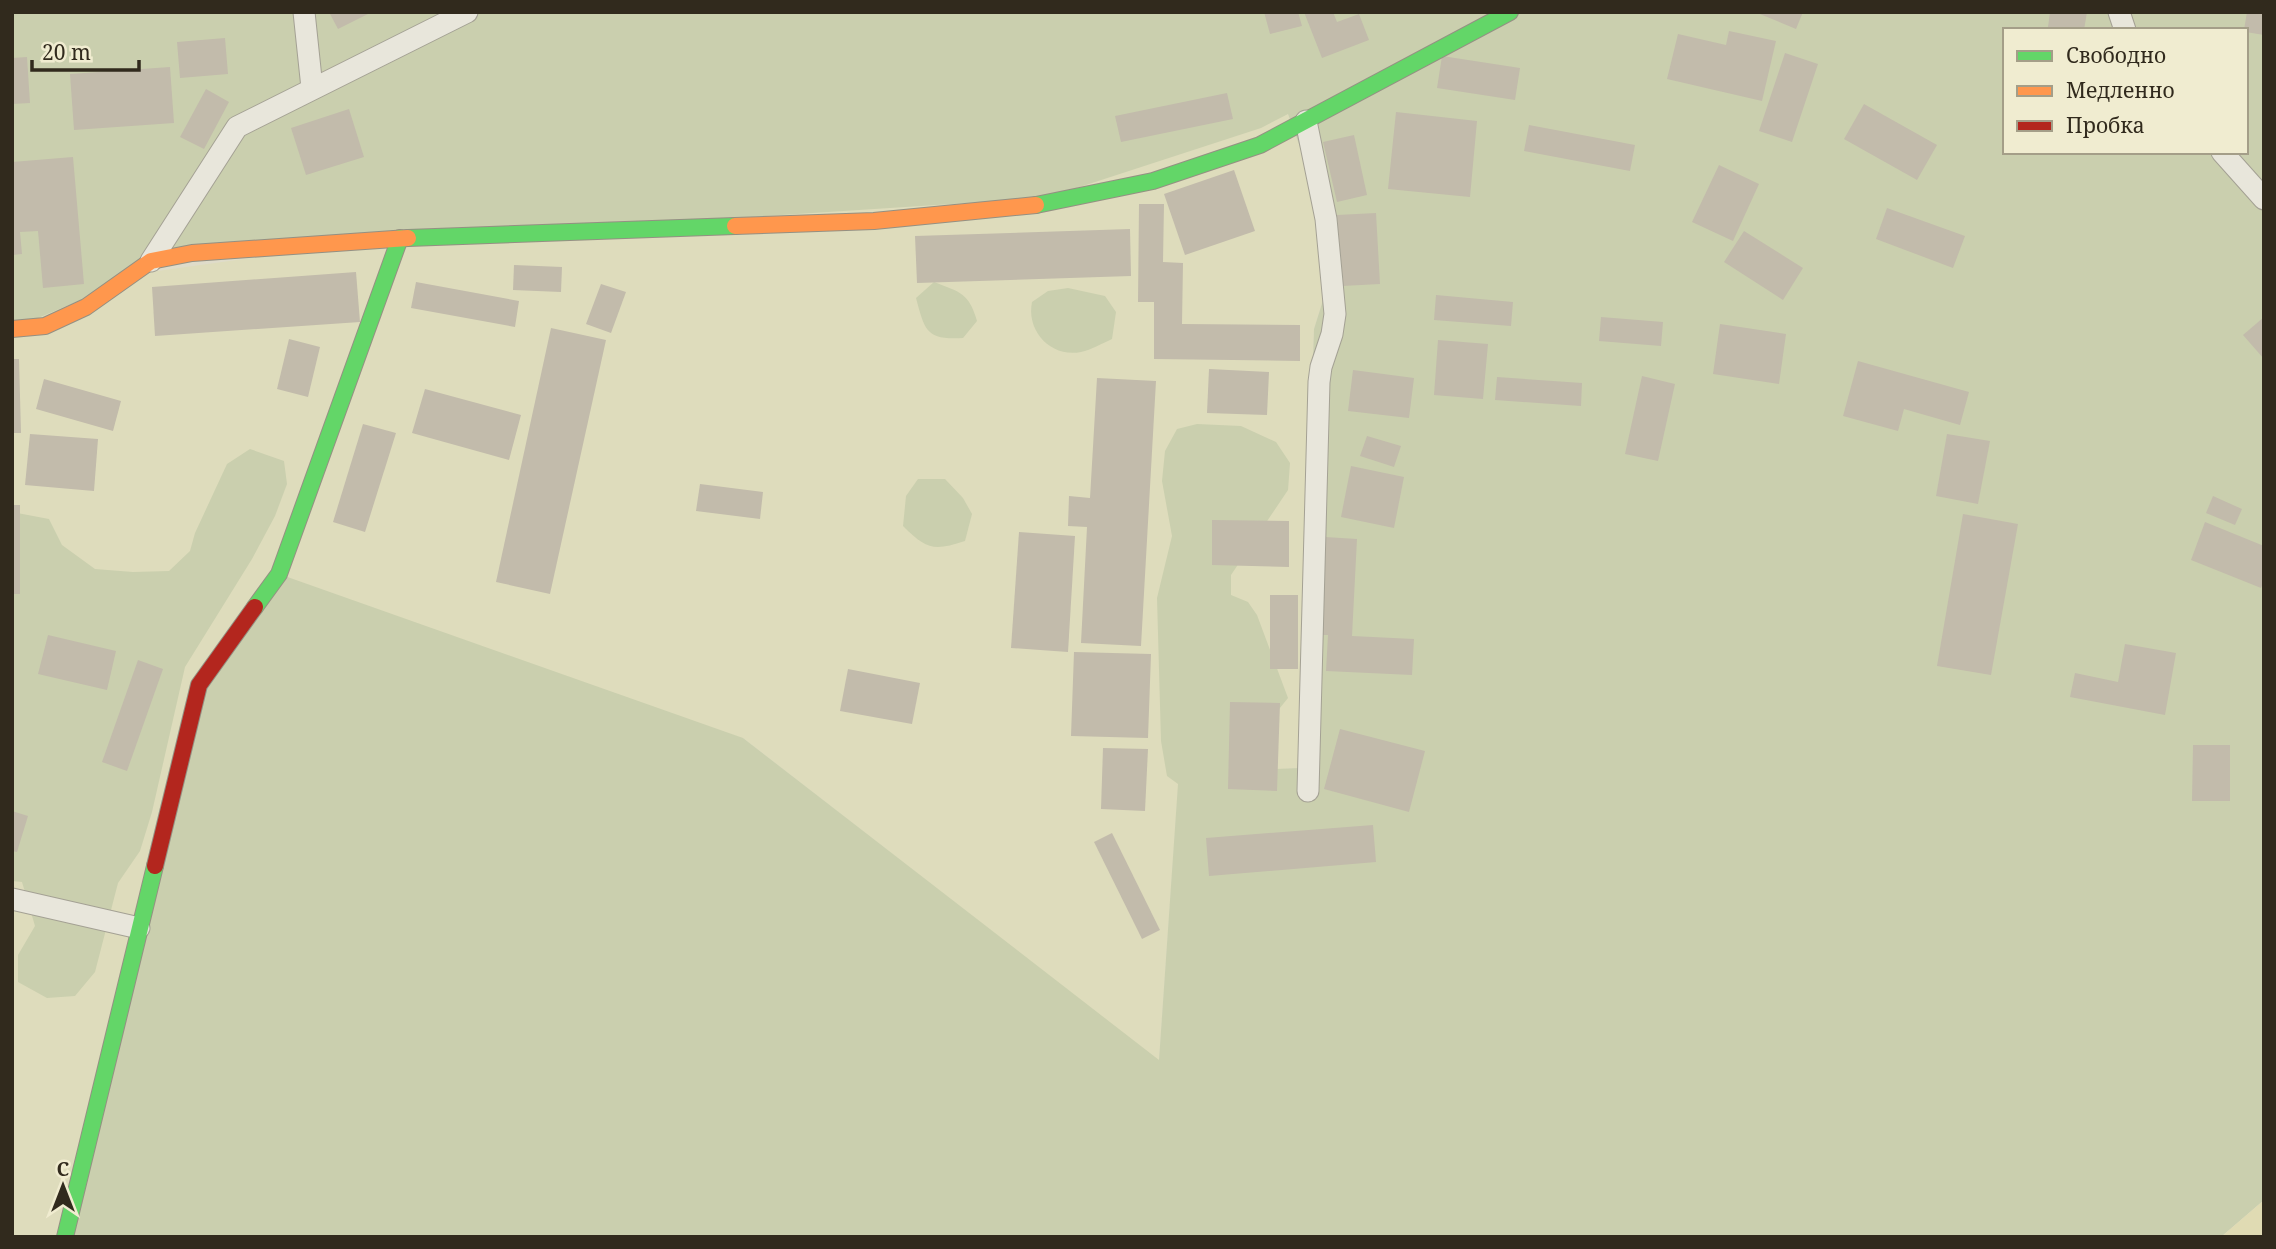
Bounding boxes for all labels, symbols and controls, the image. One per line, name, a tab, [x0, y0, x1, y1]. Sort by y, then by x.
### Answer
scale bar	[32, 28, 138, 72]
legend	[2003, 28, 2248, 154]
text: 20 m	[42, 38, 91, 66]
text: Свободно	[2066, 41, 2166, 69]
text: Медленно	[2066, 76, 2175, 104]
text: Пробка	[2066, 111, 2145, 139]
north arrow	[28, 1151, 98, 1221]
text: С	[57, 1156, 69, 1182]

